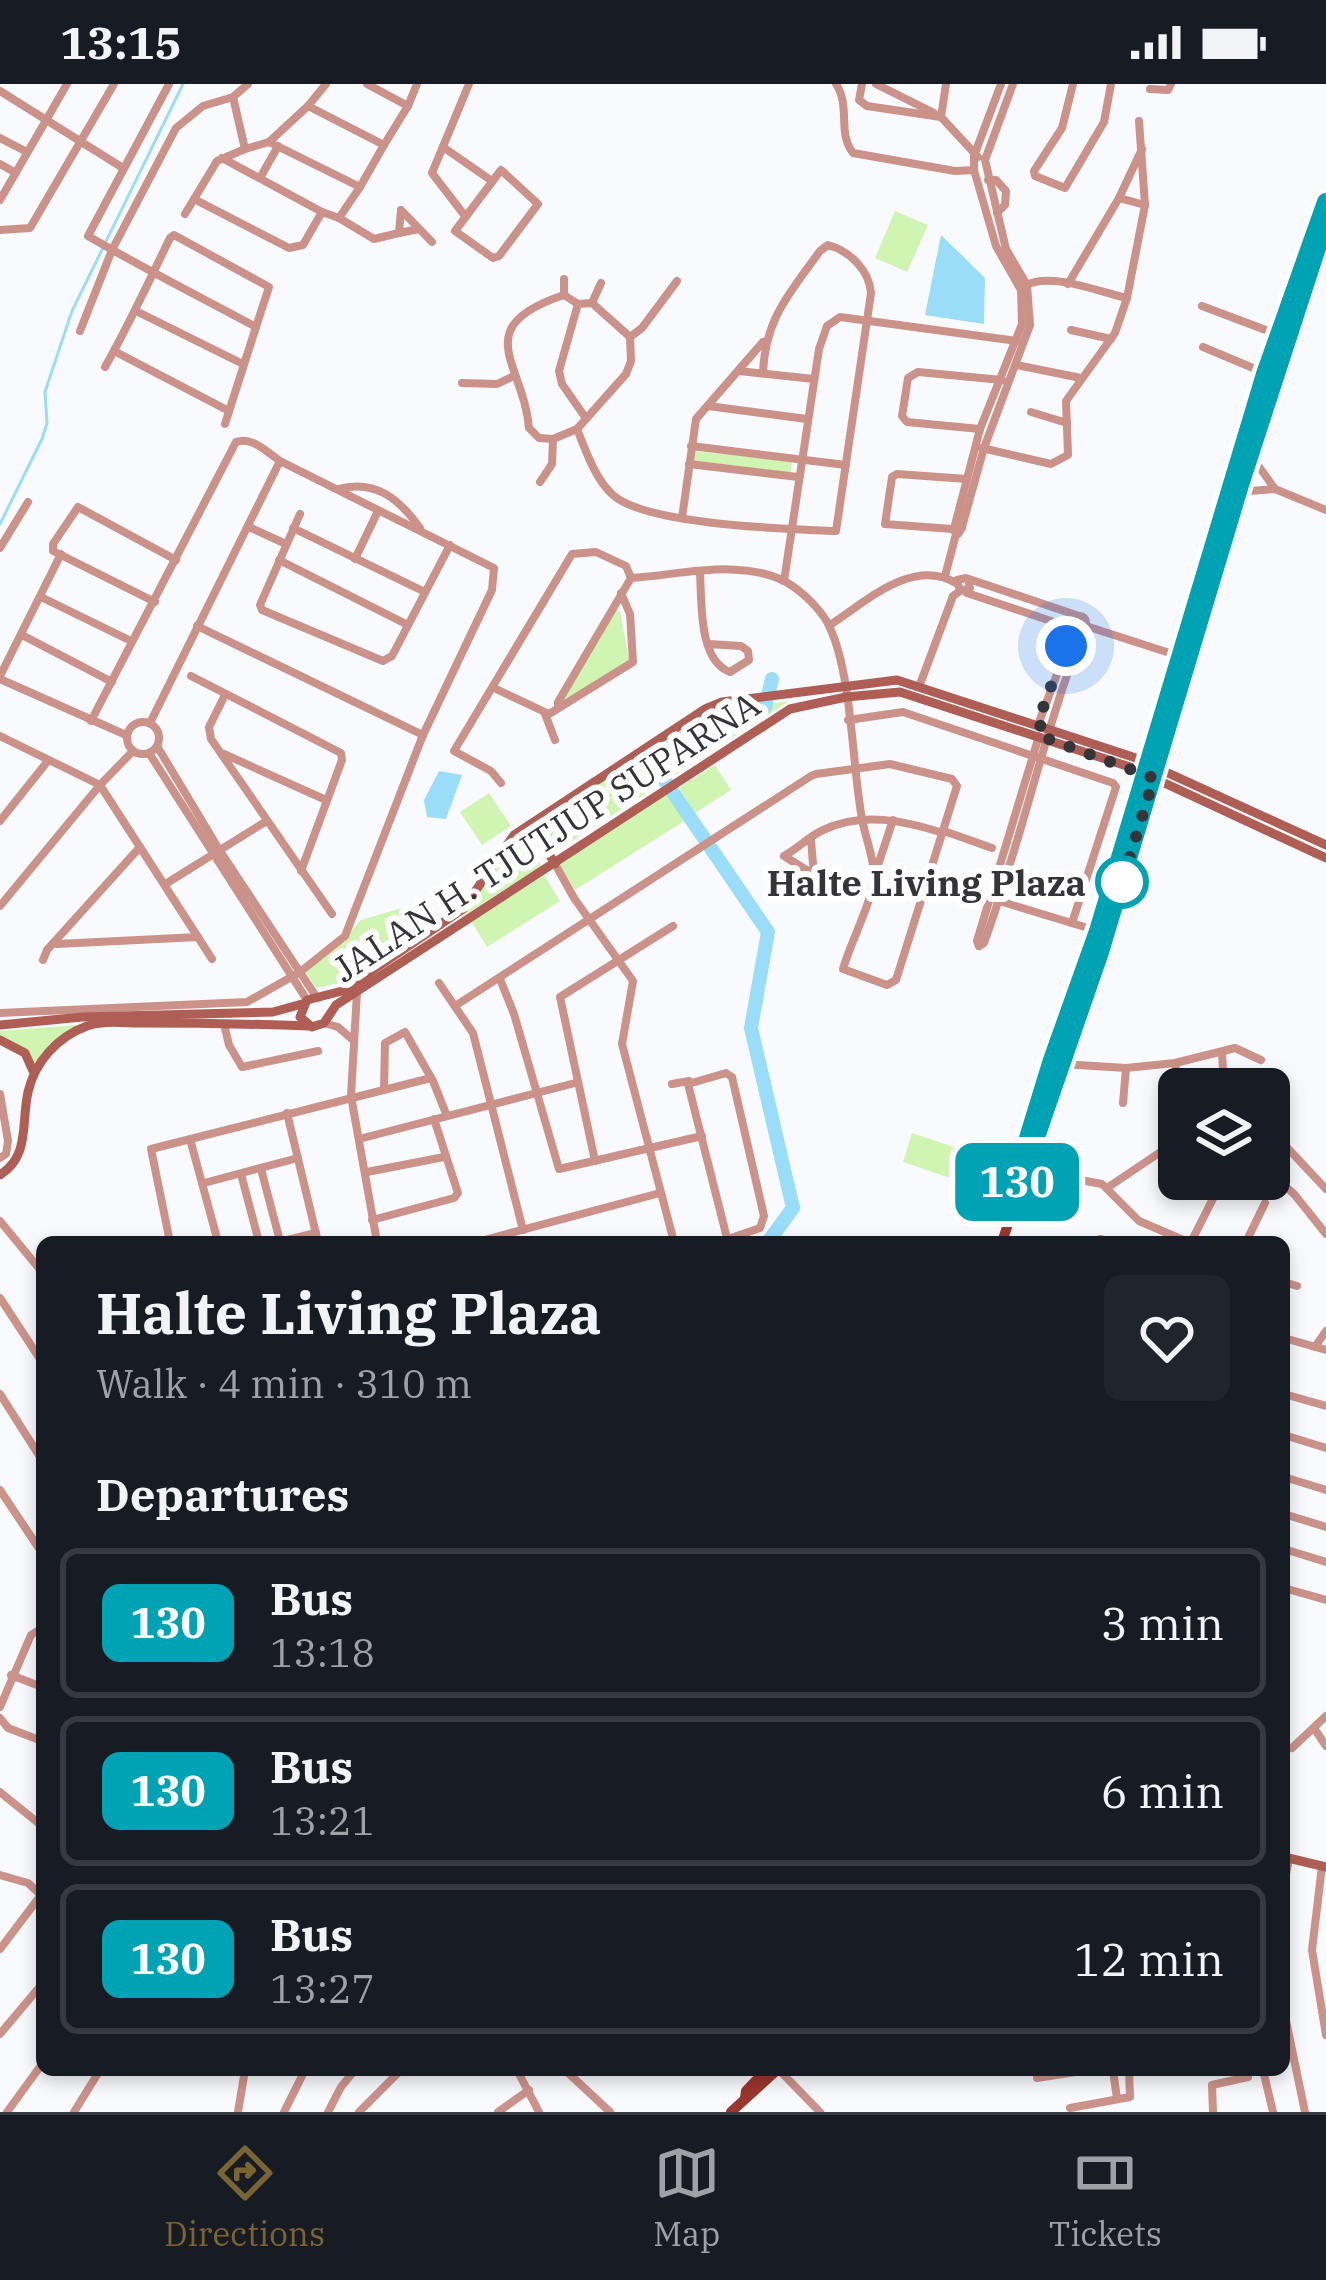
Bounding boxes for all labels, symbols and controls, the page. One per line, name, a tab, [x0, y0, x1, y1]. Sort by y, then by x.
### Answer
text: 13:15	[60, 13, 182, 71]
your location	[1036, 616, 1096, 676]
street label: JALAN H. TJUTJUP SUPARNA	[324, 680, 769, 992]
marker: Halte Living Plaza	[1097, 857, 1147, 907]
place label: Halte Living Plaza	[767, 859, 1086, 906]
map controls	[1158, 1068, 1290, 1200]
button: layers	[1158, 1068, 1290, 1200]
line badge: 130	[948, 1143, 1086, 1221]
text: 130	[979, 1154, 1055, 1209]
button: heart	[1104, 1275, 1230, 1401]
text: Halte Living Plaza	[96, 1276, 602, 1350]
text: Walk · 4 min · 310 m	[96, 1358, 472, 1409]
text: Departures	[96, 1465, 349, 1523]
text: Bus	[270, 1569, 353, 1627]
text: 3 min	[1101, 1594, 1224, 1652]
text: 130	[130, 1595, 206, 1650]
text: 13:18	[270, 1627, 375, 1678]
text: Bus	[270, 1737, 353, 1795]
text: 6 min	[1101, 1762, 1224, 1820]
text: 130	[130, 1763, 206, 1818]
text: 13:21	[270, 1795, 375, 1846]
text: Bus	[270, 1905, 353, 1963]
text: 12 min	[1074, 1930, 1224, 1988]
text: 130	[130, 1931, 206, 1986]
text: 13:27	[270, 1963, 375, 2014]
tab: Directions	[164, 2140, 325, 2255]
tab: Map	[653, 2140, 720, 2255]
tab: Tickets	[1049, 2140, 1162, 2255]

